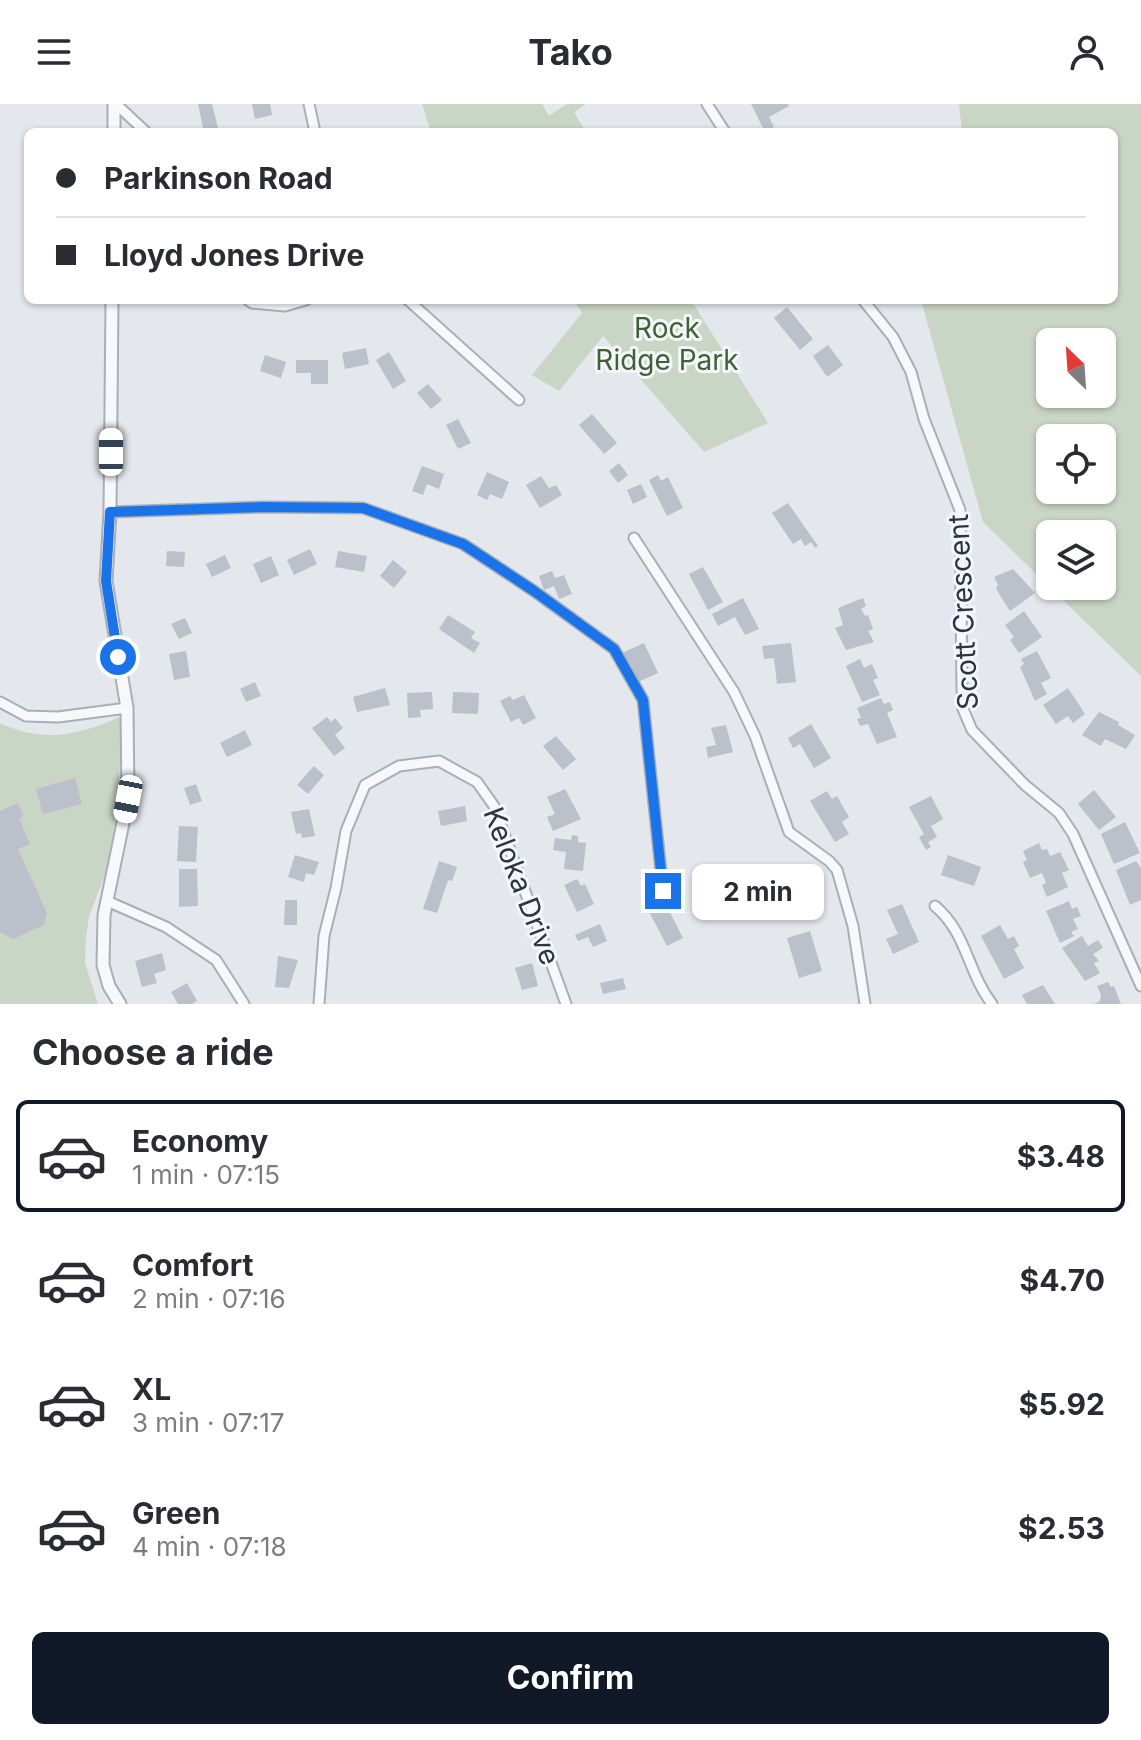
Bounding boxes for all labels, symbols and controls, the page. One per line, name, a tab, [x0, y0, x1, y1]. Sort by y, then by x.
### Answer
icon: menu	[32, 30, 76, 74]
text: Tako	[528, 30, 613, 74]
icon: person	[1065, 30, 1109, 74]
text: Parkinson Road	[104, 160, 333, 196]
text: Lloyd Jones Drive	[104, 237, 364, 273]
park label: Rock Ridge Park	[595, 311, 739, 377]
north arrow	[1036, 328, 1116, 408]
map controls	[1036, 328, 1116, 600]
button: locate	[1036, 424, 1116, 504]
car	[99, 428, 123, 476]
street label: Scott Crescent	[941, 513, 985, 711]
button: layers	[1036, 520, 1116, 600]
route start	[100, 639, 136, 675]
car	[112, 773, 144, 825]
street label: Keloka Drive	[476, 802, 568, 970]
callout: 2 min	[691, 863, 823, 919]
route end	[645, 873, 681, 909]
text: 2 min	[723, 876, 793, 907]
text: Choose a ride	[32, 1030, 274, 1074]
icon: car	[36, 1120, 108, 1192]
text: Economy	[132, 1123, 268, 1159]
text: $3.48	[1017, 1138, 1105, 1174]
text: 1 min · 07:15	[132, 1159, 280, 1190]
icon: car	[36, 1244, 108, 1316]
text: Comfort	[132, 1247, 253, 1283]
text: $4.70	[1020, 1262, 1105, 1298]
text: 2 min · 07:16	[132, 1283, 286, 1314]
icon: car	[36, 1368, 108, 1440]
text: XL	[132, 1371, 171, 1407]
text: $5.92	[1019, 1386, 1105, 1422]
text: 3 min · 07:17	[132, 1407, 284, 1438]
icon: car	[36, 1492, 108, 1564]
text: Green	[132, 1495, 220, 1531]
text: $2.53	[1018, 1510, 1105, 1546]
text: 4 min · 07:18	[132, 1531, 287, 1562]
button: Confirm	[32, 1632, 1109, 1724]

